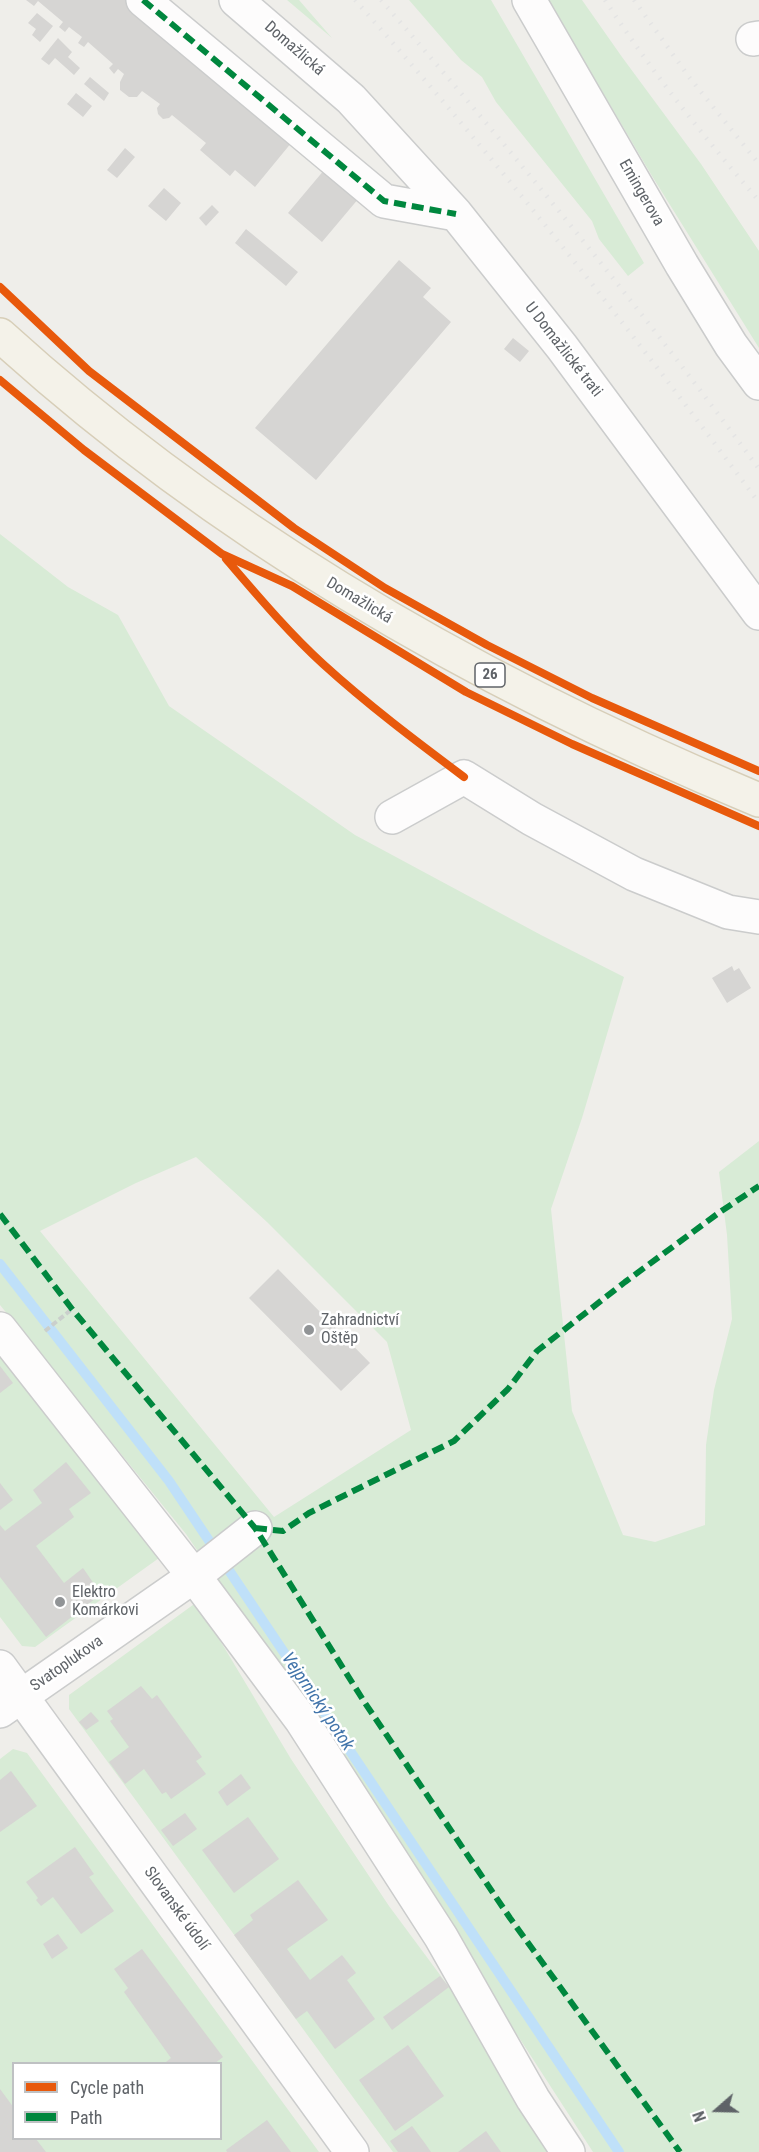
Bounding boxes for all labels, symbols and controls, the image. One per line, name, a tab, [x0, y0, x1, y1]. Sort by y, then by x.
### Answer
street label: Domažlická	[260, 18, 328, 80]
street label: Emingerova	[614, 156, 668, 230]
street label: U Domažlické trati	[520, 299, 606, 401]
street label: Domažlická	[323, 574, 395, 628]
road number: 26	[475, 663, 505, 687]
place label: Zahradnictví Oštěp	[321, 1311, 399, 1349]
marker: Zahradnictví Oštěp	[302, 1323, 316, 1337]
place label: Elektro Komárkovi	[72, 1583, 139, 1621]
marker: Elektro Komárkovi	[53, 1595, 67, 1609]
street label: Svatoplukova	[27, 1632, 107, 1696]
water label: Vejprnický potok	[276, 1649, 358, 1755]
street label: Slovanské údolí	[139, 1863, 213, 1955]
legend	[12, 2062, 222, 2140]
text: Cycle path	[70, 2077, 144, 2098]
north arrow	[687, 2080, 747, 2140]
text: Path	[70, 2107, 103, 2128]
text: N	[689, 2108, 710, 2124]

